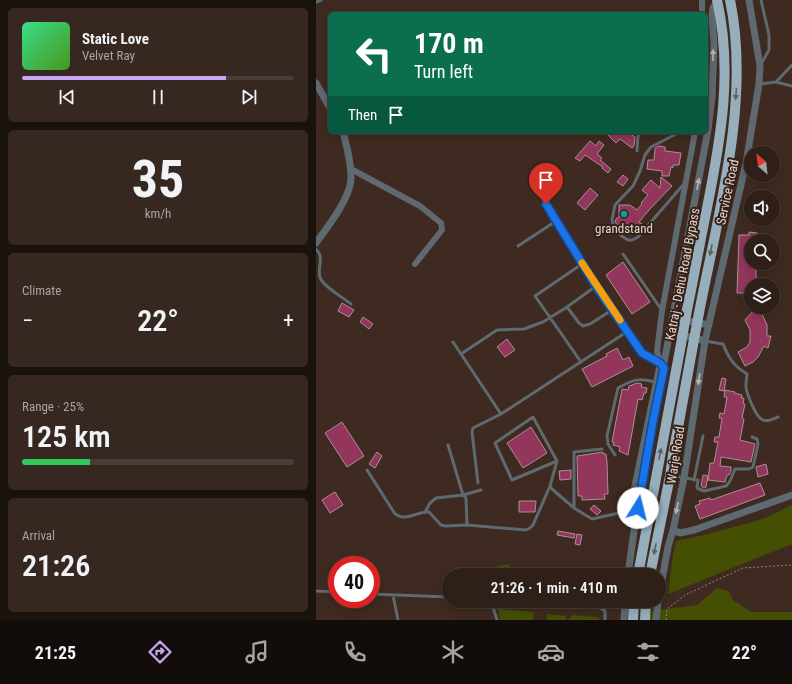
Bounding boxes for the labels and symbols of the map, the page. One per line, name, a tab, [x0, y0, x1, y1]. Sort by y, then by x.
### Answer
one-way arrow	[710, 49, 717, 61]
one-way arrow	[732, 88, 739, 100]
north arrow	[744, 146, 780, 182]
street label: Service Road	[713, 158, 742, 226]
pin	[529, 163, 563, 204]
one-way arrow	[696, 178, 702, 190]
street label: Katraj - Dehu Road Bypass	[662, 207, 703, 341]
marker: grandstand	[619, 209, 629, 219]
place label: grandstand	[595, 221, 653, 236]
one-way arrow	[708, 244, 714, 257]
one-way arrow	[696, 373, 702, 386]
street label: Warje Road	[664, 425, 687, 485]
one-way arrow	[658, 448, 664, 460]
position arrow	[617, 487, 659, 529]
one-way arrow	[674, 501, 680, 514]
one-way arrow	[652, 543, 658, 555]
speed limit sign: 40	[328, 556, 380, 608]

